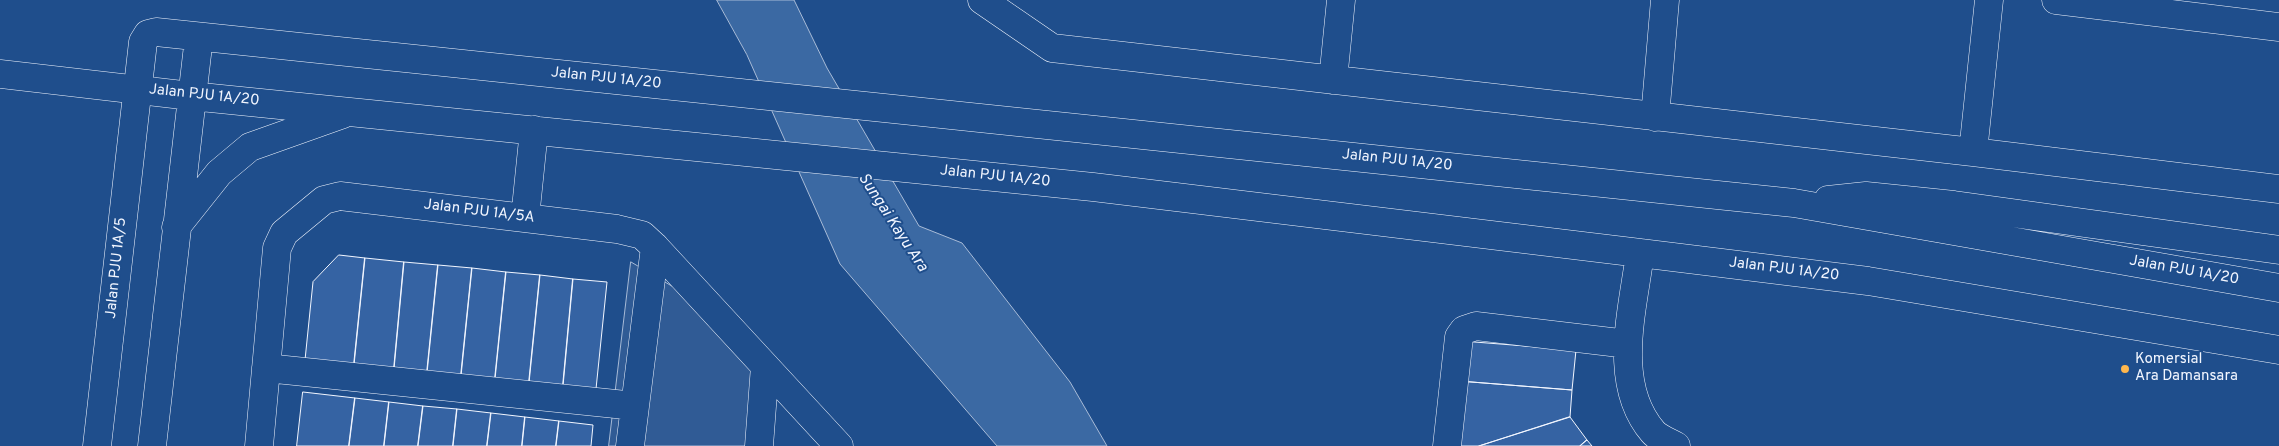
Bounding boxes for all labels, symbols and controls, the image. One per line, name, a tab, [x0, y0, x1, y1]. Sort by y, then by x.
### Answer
street label: Jalan PJU 1A/20	[550, 64, 662, 94]
street label: Jalan PJU 1A/20	[148, 81, 260, 111]
street label: Jalan PJU 1A/20	[1341, 146, 1453, 176]
street label: Jalan PJU 1A/20	[939, 162, 1051, 192]
water label: Sungai Kayu Ara	[853, 170, 931, 276]
street label: Jalan PJU 1A/5A	[423, 196, 535, 228]
street label: Jalan PJU 1A/5	[103, 216, 131, 320]
street label: Jalan PJU 1A/20	[2128, 252, 2240, 290]
street label: Jalan PJU 1A/20	[1728, 254, 1840, 286]
place label: Komersial Ara Damansara	[2135, 351, 2238, 386]
marker: Komersial Ara Damansara	[2119, 363, 2131, 375]

